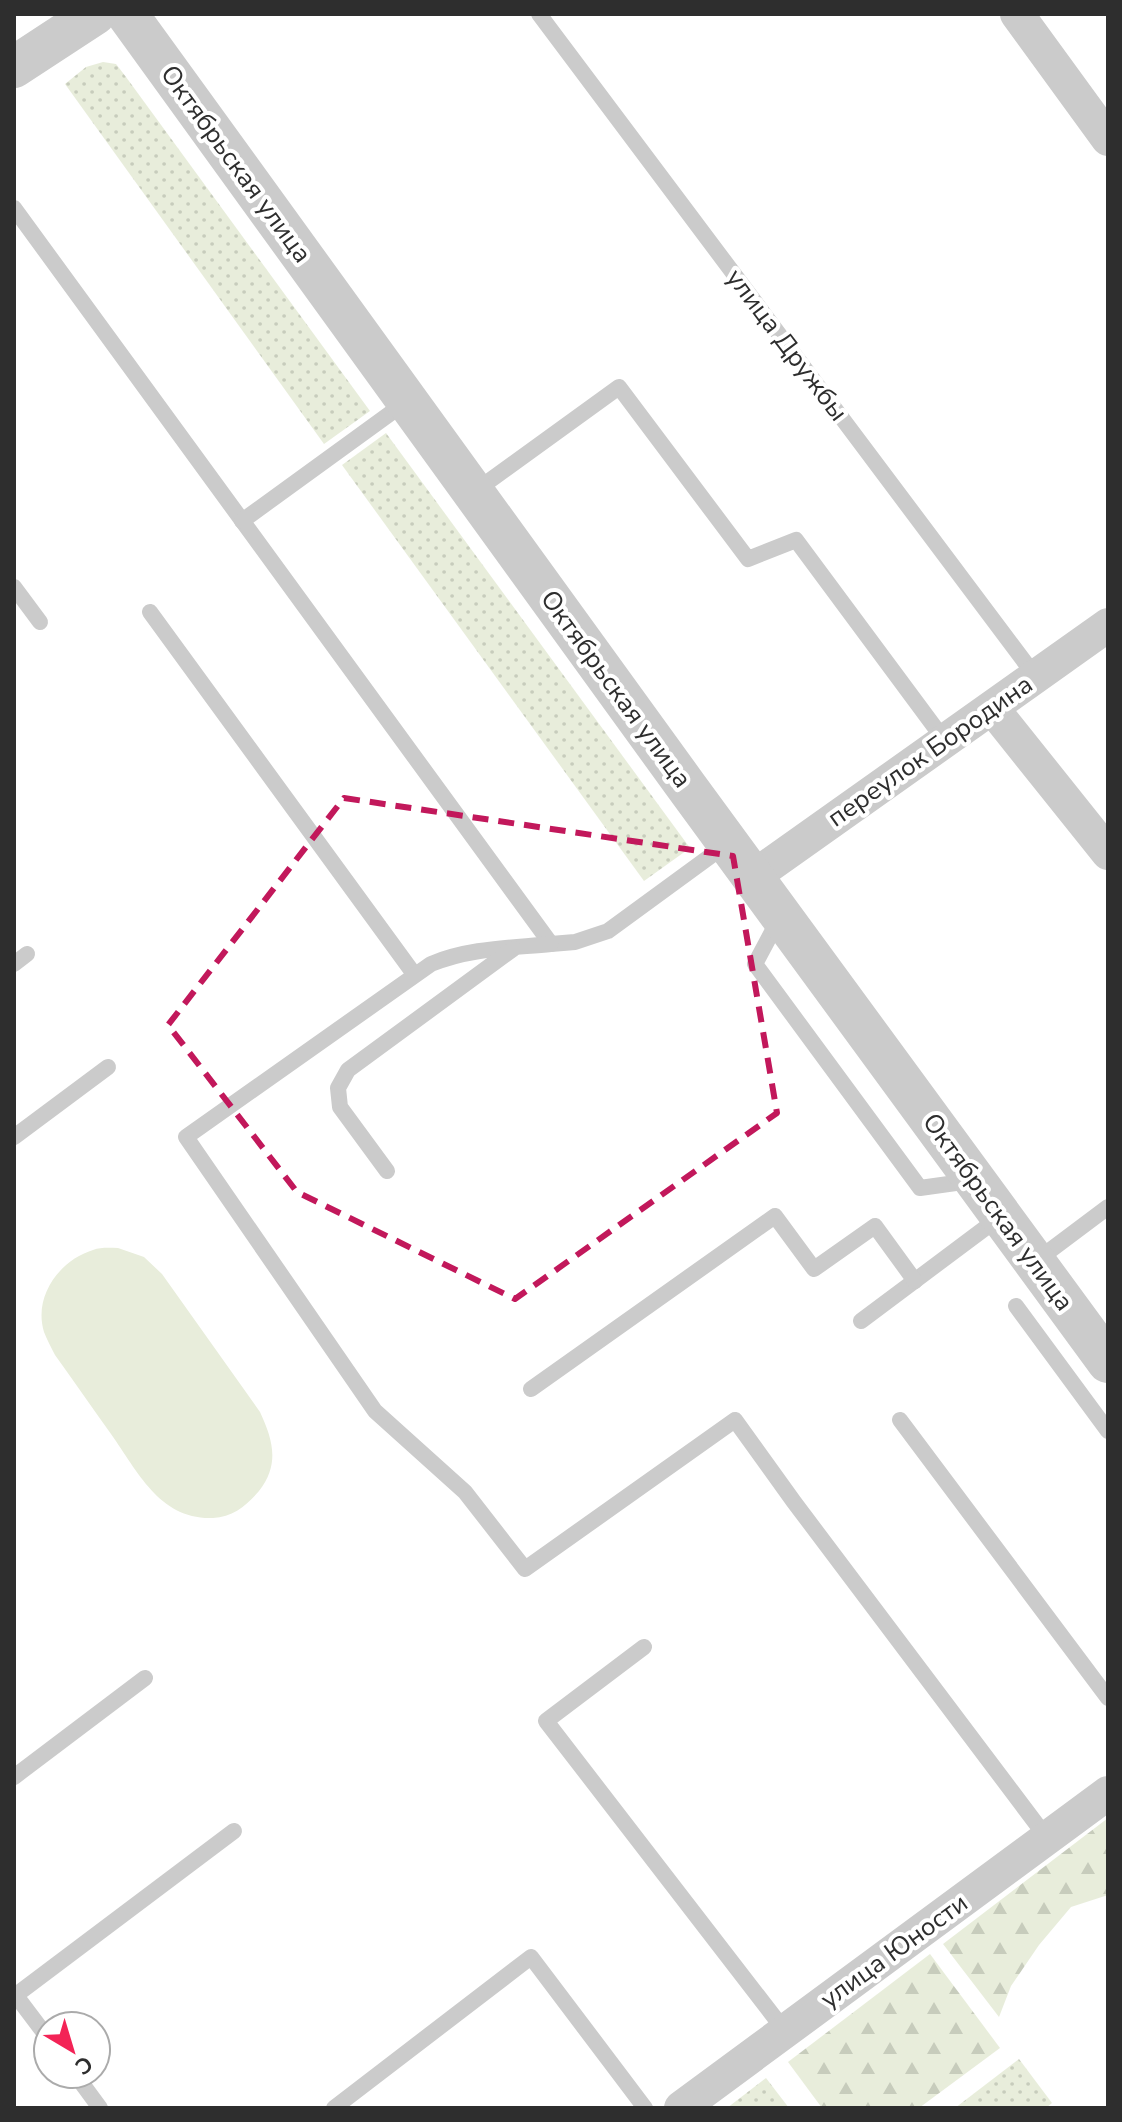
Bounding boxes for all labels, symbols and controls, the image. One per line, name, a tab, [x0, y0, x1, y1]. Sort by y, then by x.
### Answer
street label: Октябрьская улица	[152, 58, 320, 270]
street label: улица Дружбы	[718, 262, 856, 428]
street label: Октябрьская улица	[532, 583, 700, 795]
street label: переулок Бородина	[820, 667, 1040, 835]
street label: Октябрьская улица	[914, 1106, 1082, 1318]
street label: улица Юности	[813, 1886, 975, 2016]
north arrow	[32, 2010, 112, 2090]
text: С	[69, 2049, 99, 2081]

